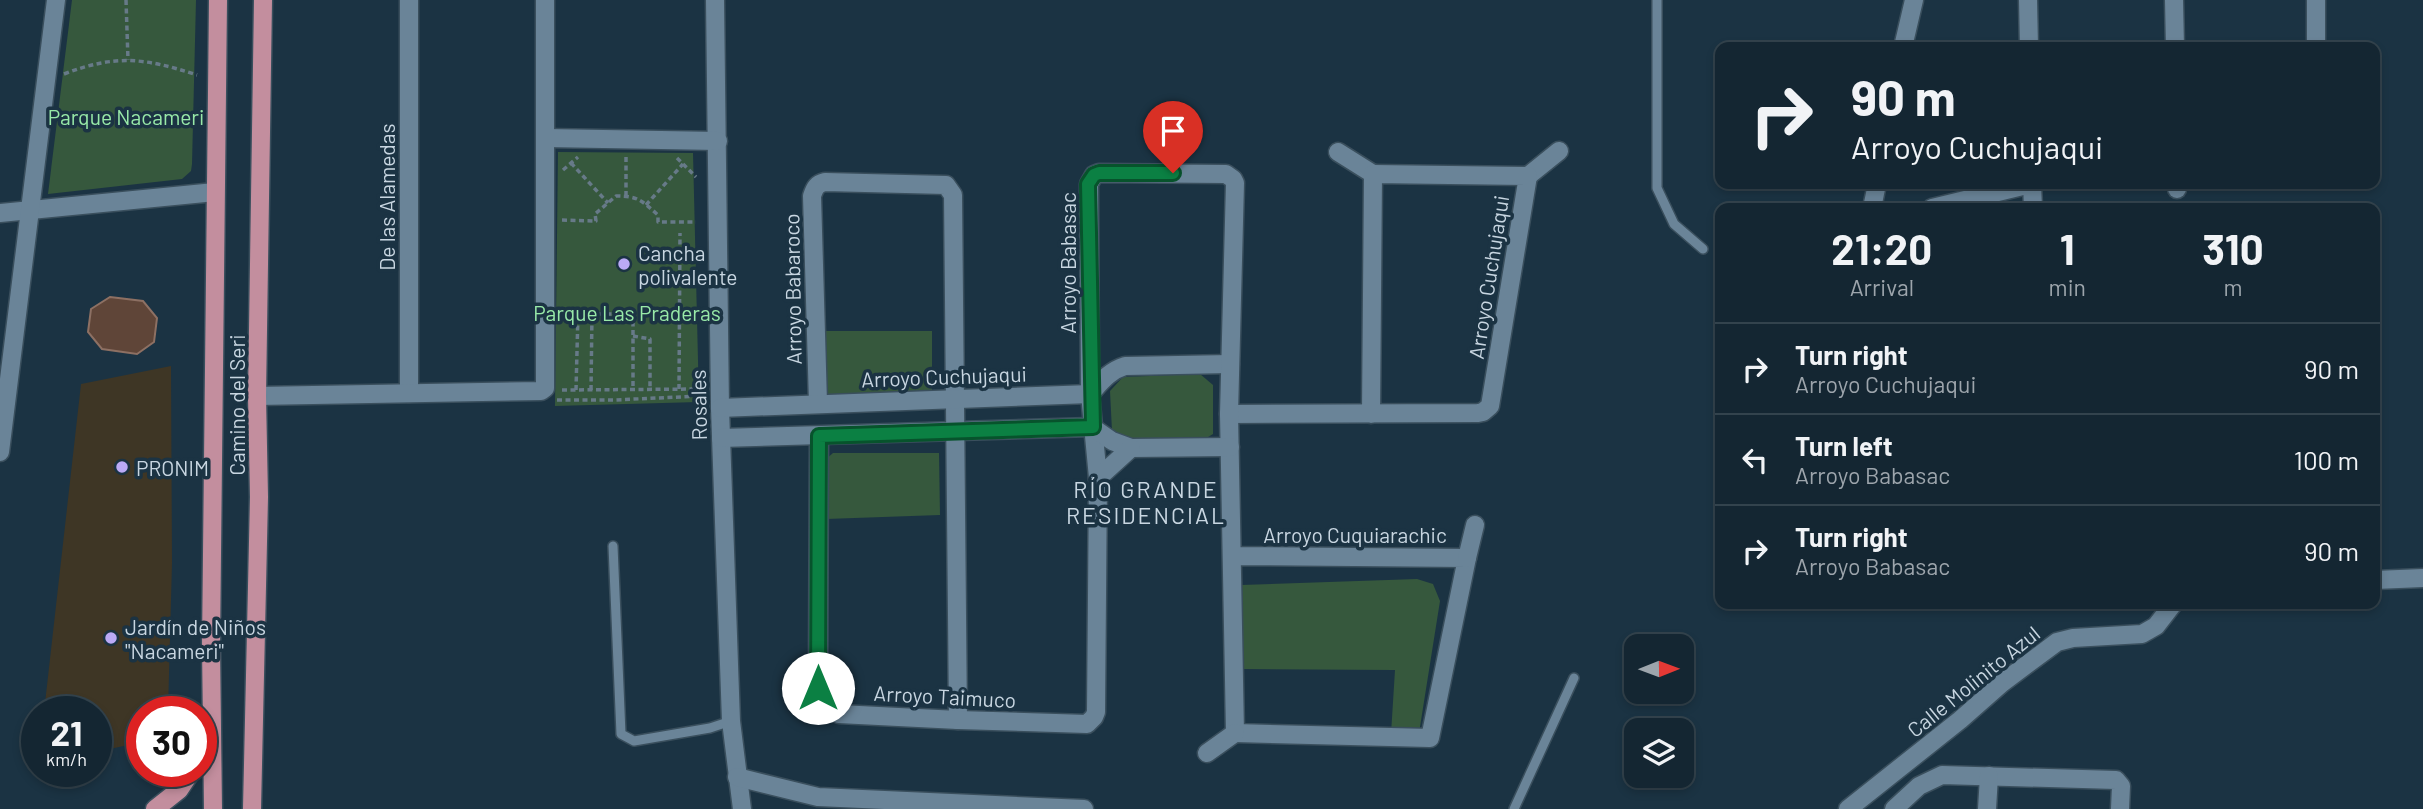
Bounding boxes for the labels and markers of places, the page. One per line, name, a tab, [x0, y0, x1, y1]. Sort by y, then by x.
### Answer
pin	[1143, 101, 1203, 173]
place label: Cancha polivalente	[638, 240, 737, 289]
marker: Cancha polivalente	[616, 256, 632, 272]
place label: PRONIM	[136, 455, 209, 480]
marker: PRONIM	[114, 459, 130, 475]
place label: Jardín de Niños "Nacameri"	[125, 614, 266, 663]
marker: Jardín de Niños "Nacameri"	[103, 630, 119, 646]

